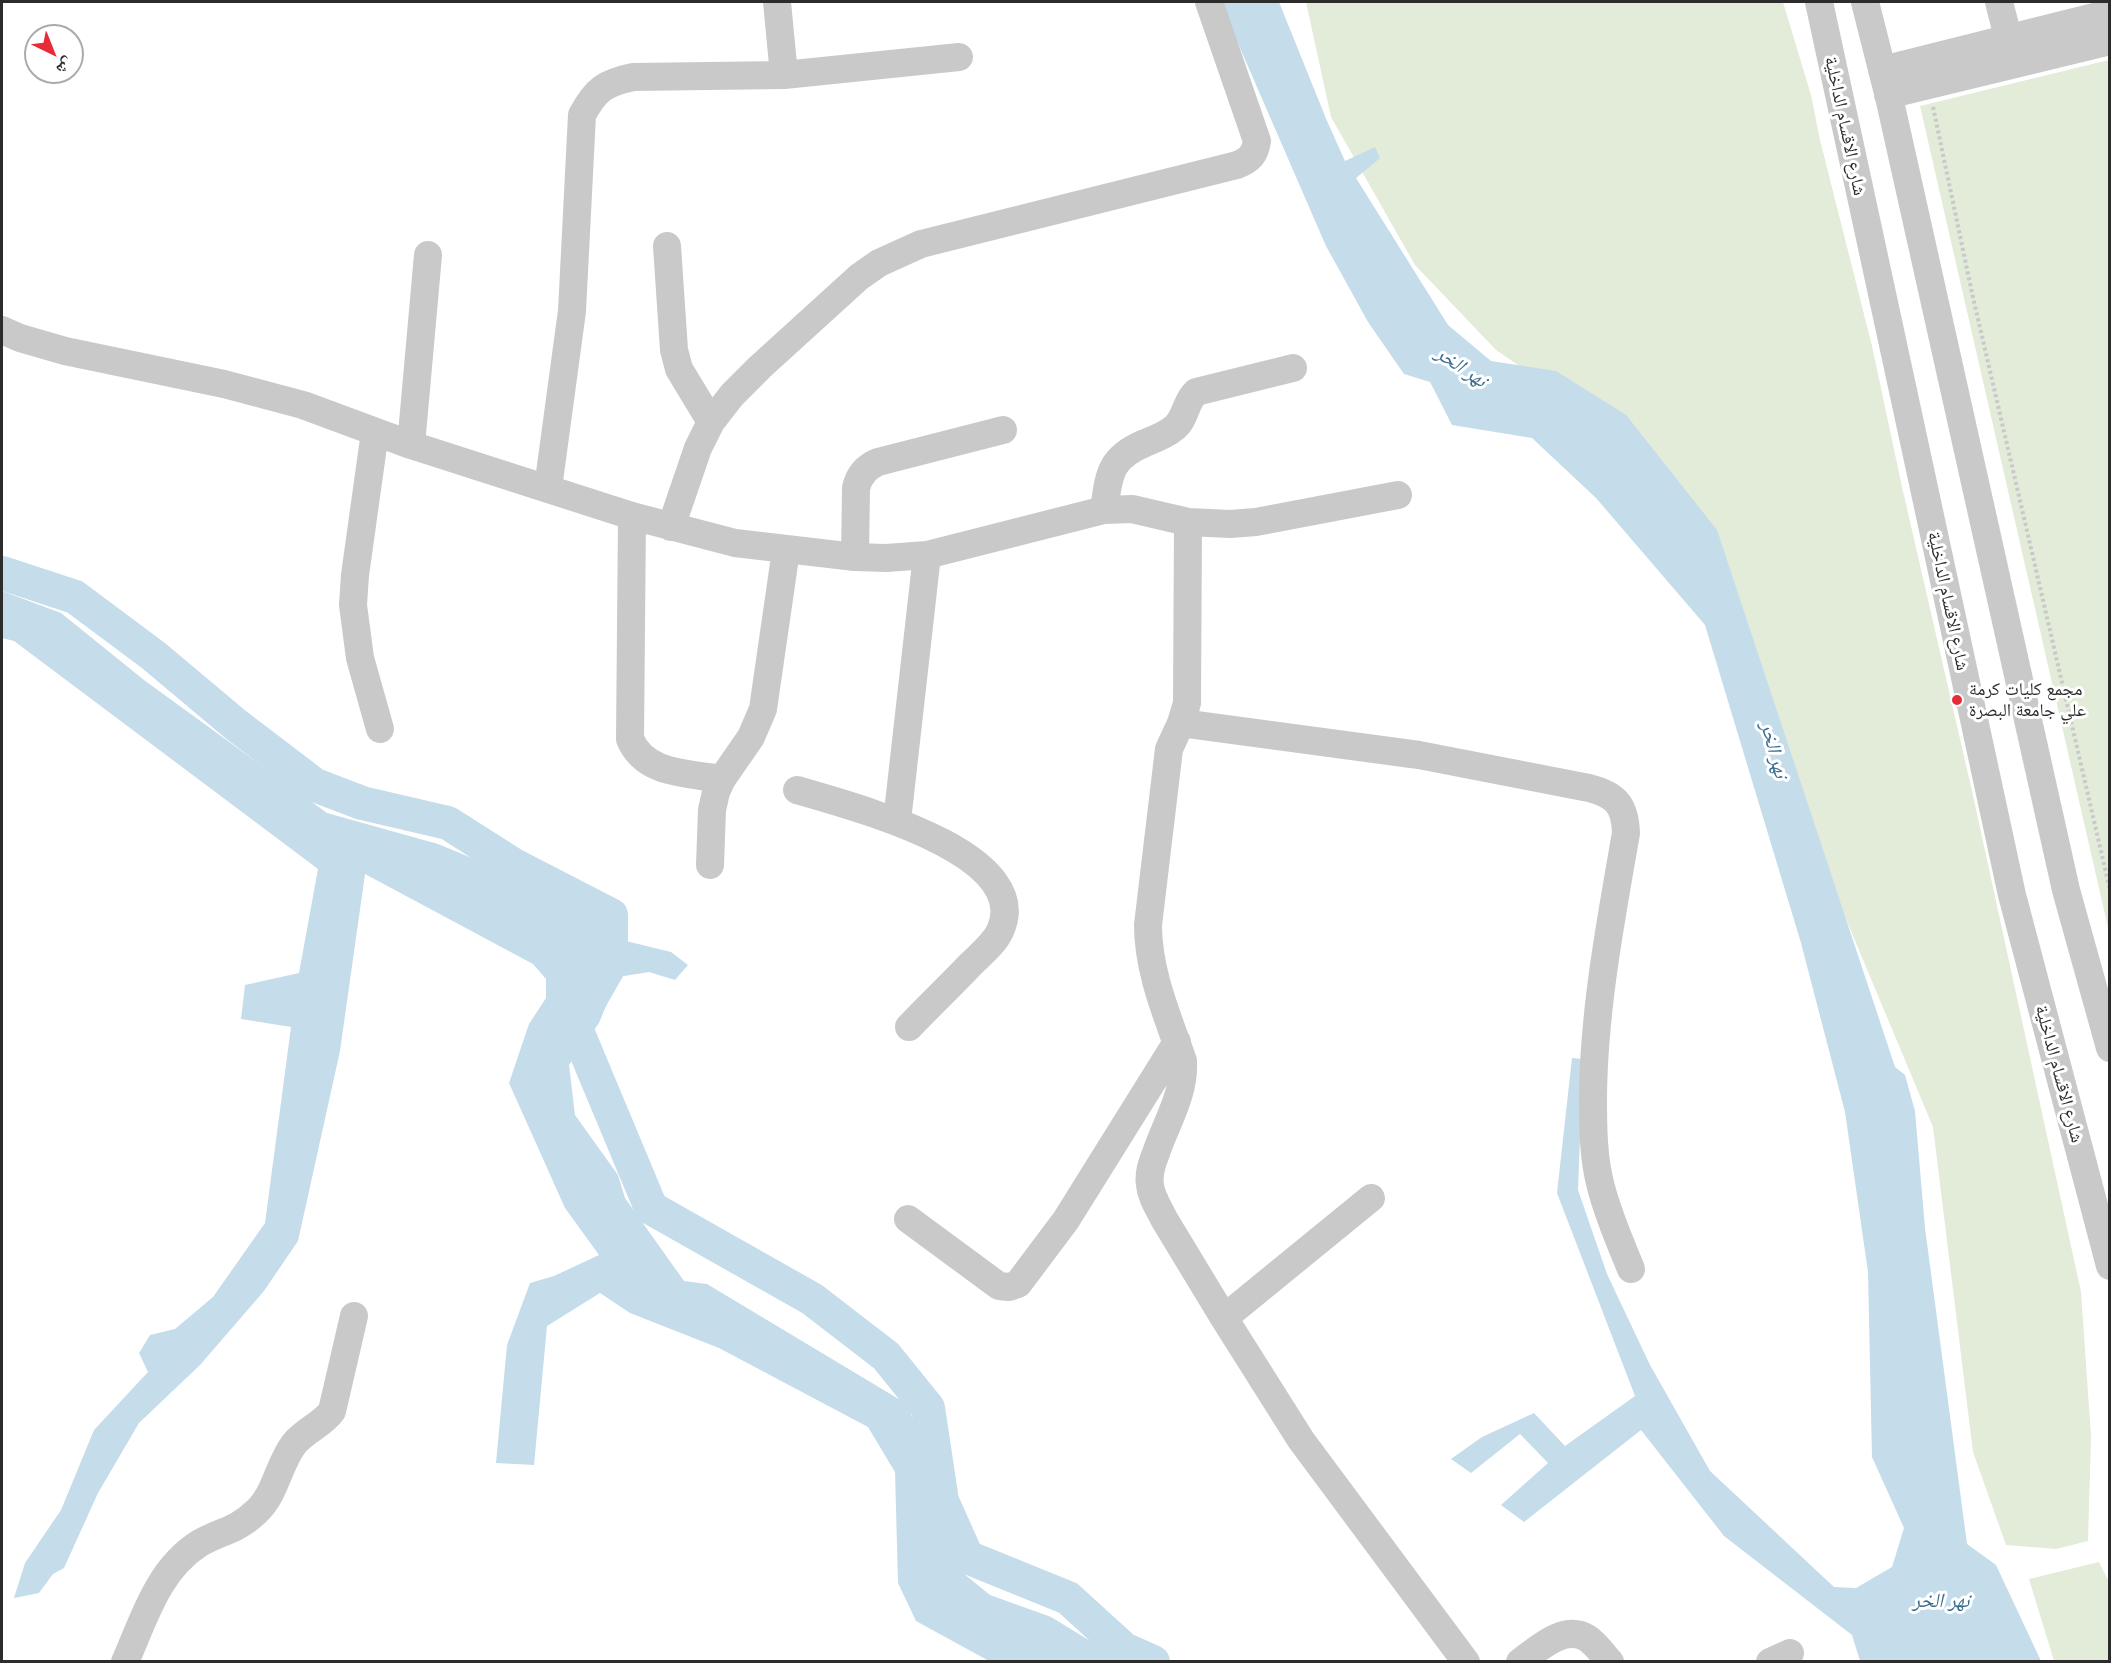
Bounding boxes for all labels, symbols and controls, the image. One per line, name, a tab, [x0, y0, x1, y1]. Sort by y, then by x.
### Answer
north arrow	[24, 24, 84, 84]
text: ش	[53, 53, 78, 79]
street label: شارع الاقسام الداخلية	[1820, 55, 1870, 197]
water label: نهر الخر	[1431, 341, 1491, 393]
street label: شارع الاقسام الداخلية	[1923, 530, 1973, 672]
place label: مجمع كليات كرمة علي جامعة البصرة	[1969, 679, 2086, 722]
marker: مجمع كليات كرمة علي جامعة البصرة	[1950, 693, 1964, 707]
water label: نهر الخر	[1755, 719, 1793, 781]
street label: شارع الاقسام الداخلية	[2030, 1003, 2088, 1145]
water label: نهر الخر	[1913, 1589, 1969, 1613]

